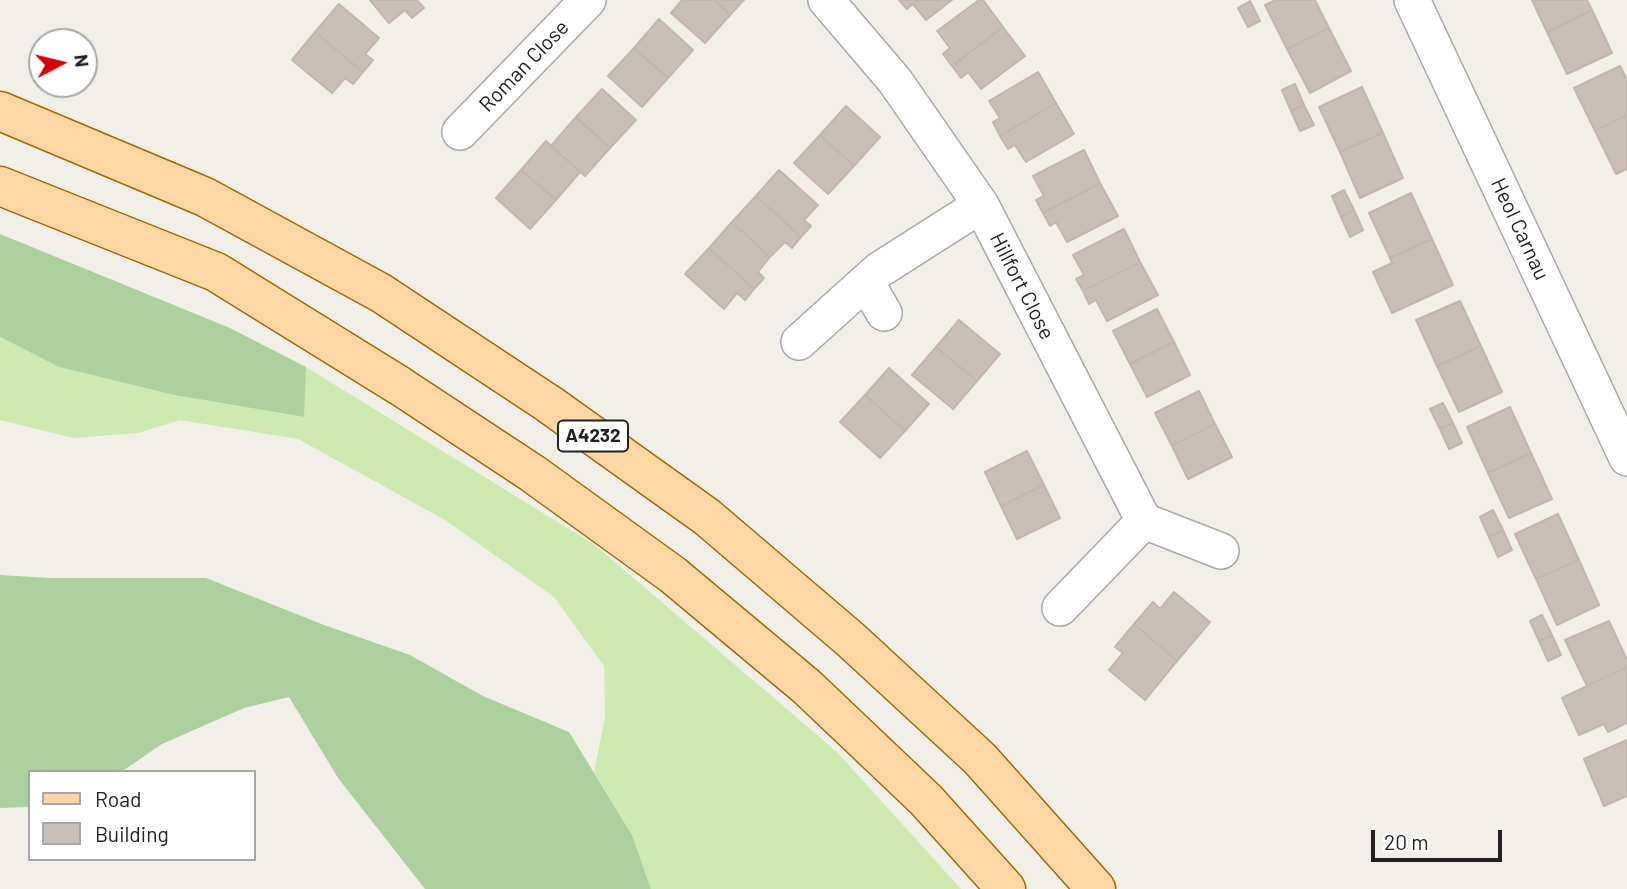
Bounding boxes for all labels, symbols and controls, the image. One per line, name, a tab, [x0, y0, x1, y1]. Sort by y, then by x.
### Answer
street label: Roman Close	[474, 15, 574, 117]
north arrow	[28, 28, 98, 98]
text: N	[70, 53, 95, 68]
street label: Heol Carnau	[1485, 174, 1555, 284]
street label: Hillfort Close	[984, 228, 1060, 344]
road number: A4232	[558, 420, 628, 452]
legend	[28, 770, 256, 861]
text: Road	[95, 786, 141, 811]
scale bar	[1375, 816, 1506, 860]
text: Building	[95, 821, 169, 846]
text: 20 m	[1384, 829, 1429, 854]

